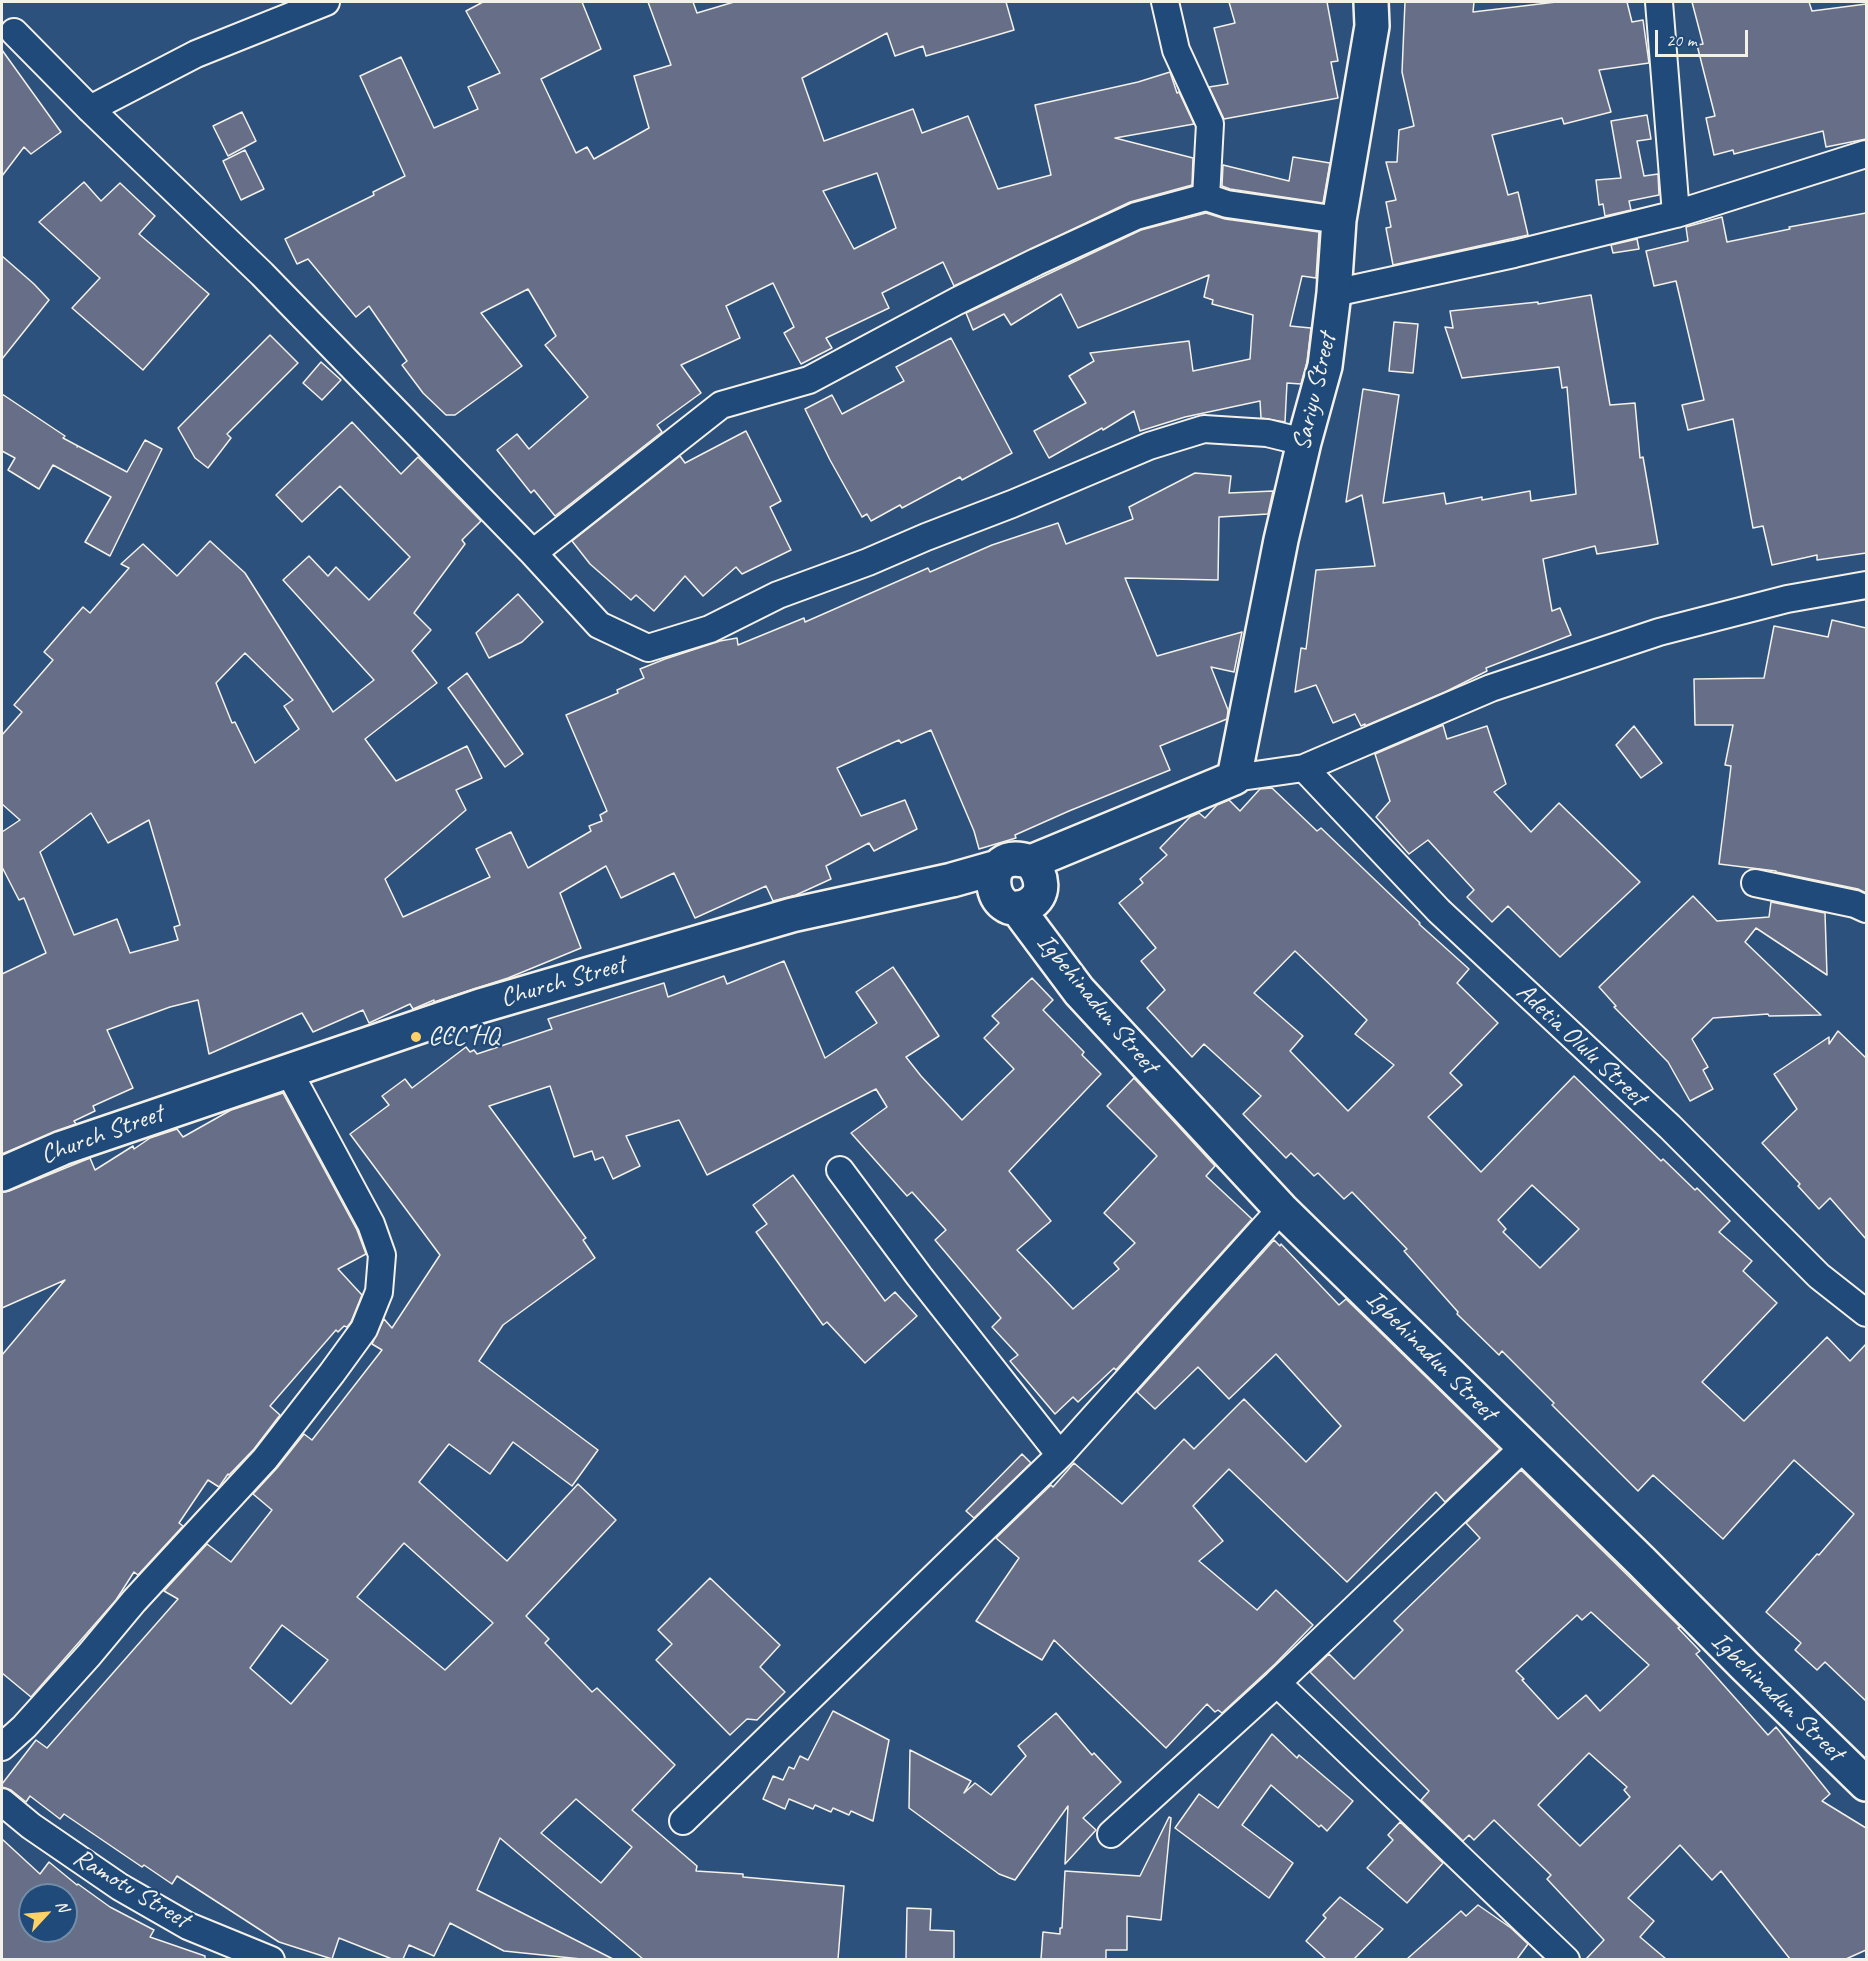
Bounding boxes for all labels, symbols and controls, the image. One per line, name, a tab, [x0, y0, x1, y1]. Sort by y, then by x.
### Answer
scale bar	[1658, 18, 1751, 56]
text: 20 m	[1666, 29, 1697, 51]
street label: Sariyu Street	[1286, 330, 1344, 454]
street label: Igbehinadun Street	[1030, 928, 1164, 1080]
street label: Church Street	[497, 949, 629, 1015]
street label: Adetia Olulu Street	[1509, 977, 1653, 1113]
place label: CCC HQ	[428, 1021, 499, 1053]
marker: CCC HQ	[409, 1030, 423, 1044]
street label: Church Street	[37, 1098, 167, 1172]
street label: Igbehinadun Street	[1359, 1284, 1503, 1428]
street label: Igbehinadun Street	[1704, 1626, 1850, 1768]
street label: Ramotu Street	[67, 1842, 195, 1936]
north arrow	[18, 1883, 78, 1943]
text: N	[51, 1897, 74, 1915]

